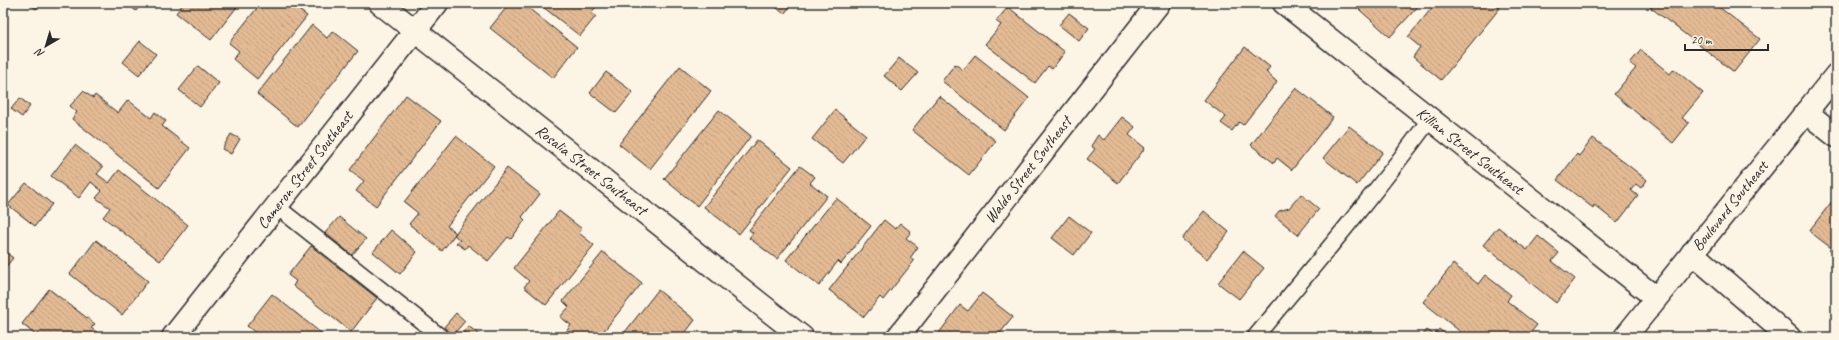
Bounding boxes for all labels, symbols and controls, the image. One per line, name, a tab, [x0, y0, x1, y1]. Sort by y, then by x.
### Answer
north arrow	[26, 26, 66, 66]
scale bar	[1685, 26, 1768, 52]
text: 20 m	[1691, 32, 1713, 48]
text: N	[31, 45, 47, 61]
street label: Killian Street Southeast	[1413, 103, 1529, 200]
street label: Cameron Street Southeast	[253, 106, 358, 233]
street label: Waldo Street Southeast	[980, 111, 1078, 227]
street label: Rosalia Street Southeast	[531, 120, 653, 221]
street label: Boulevard Southeast	[1688, 156, 1774, 255]

